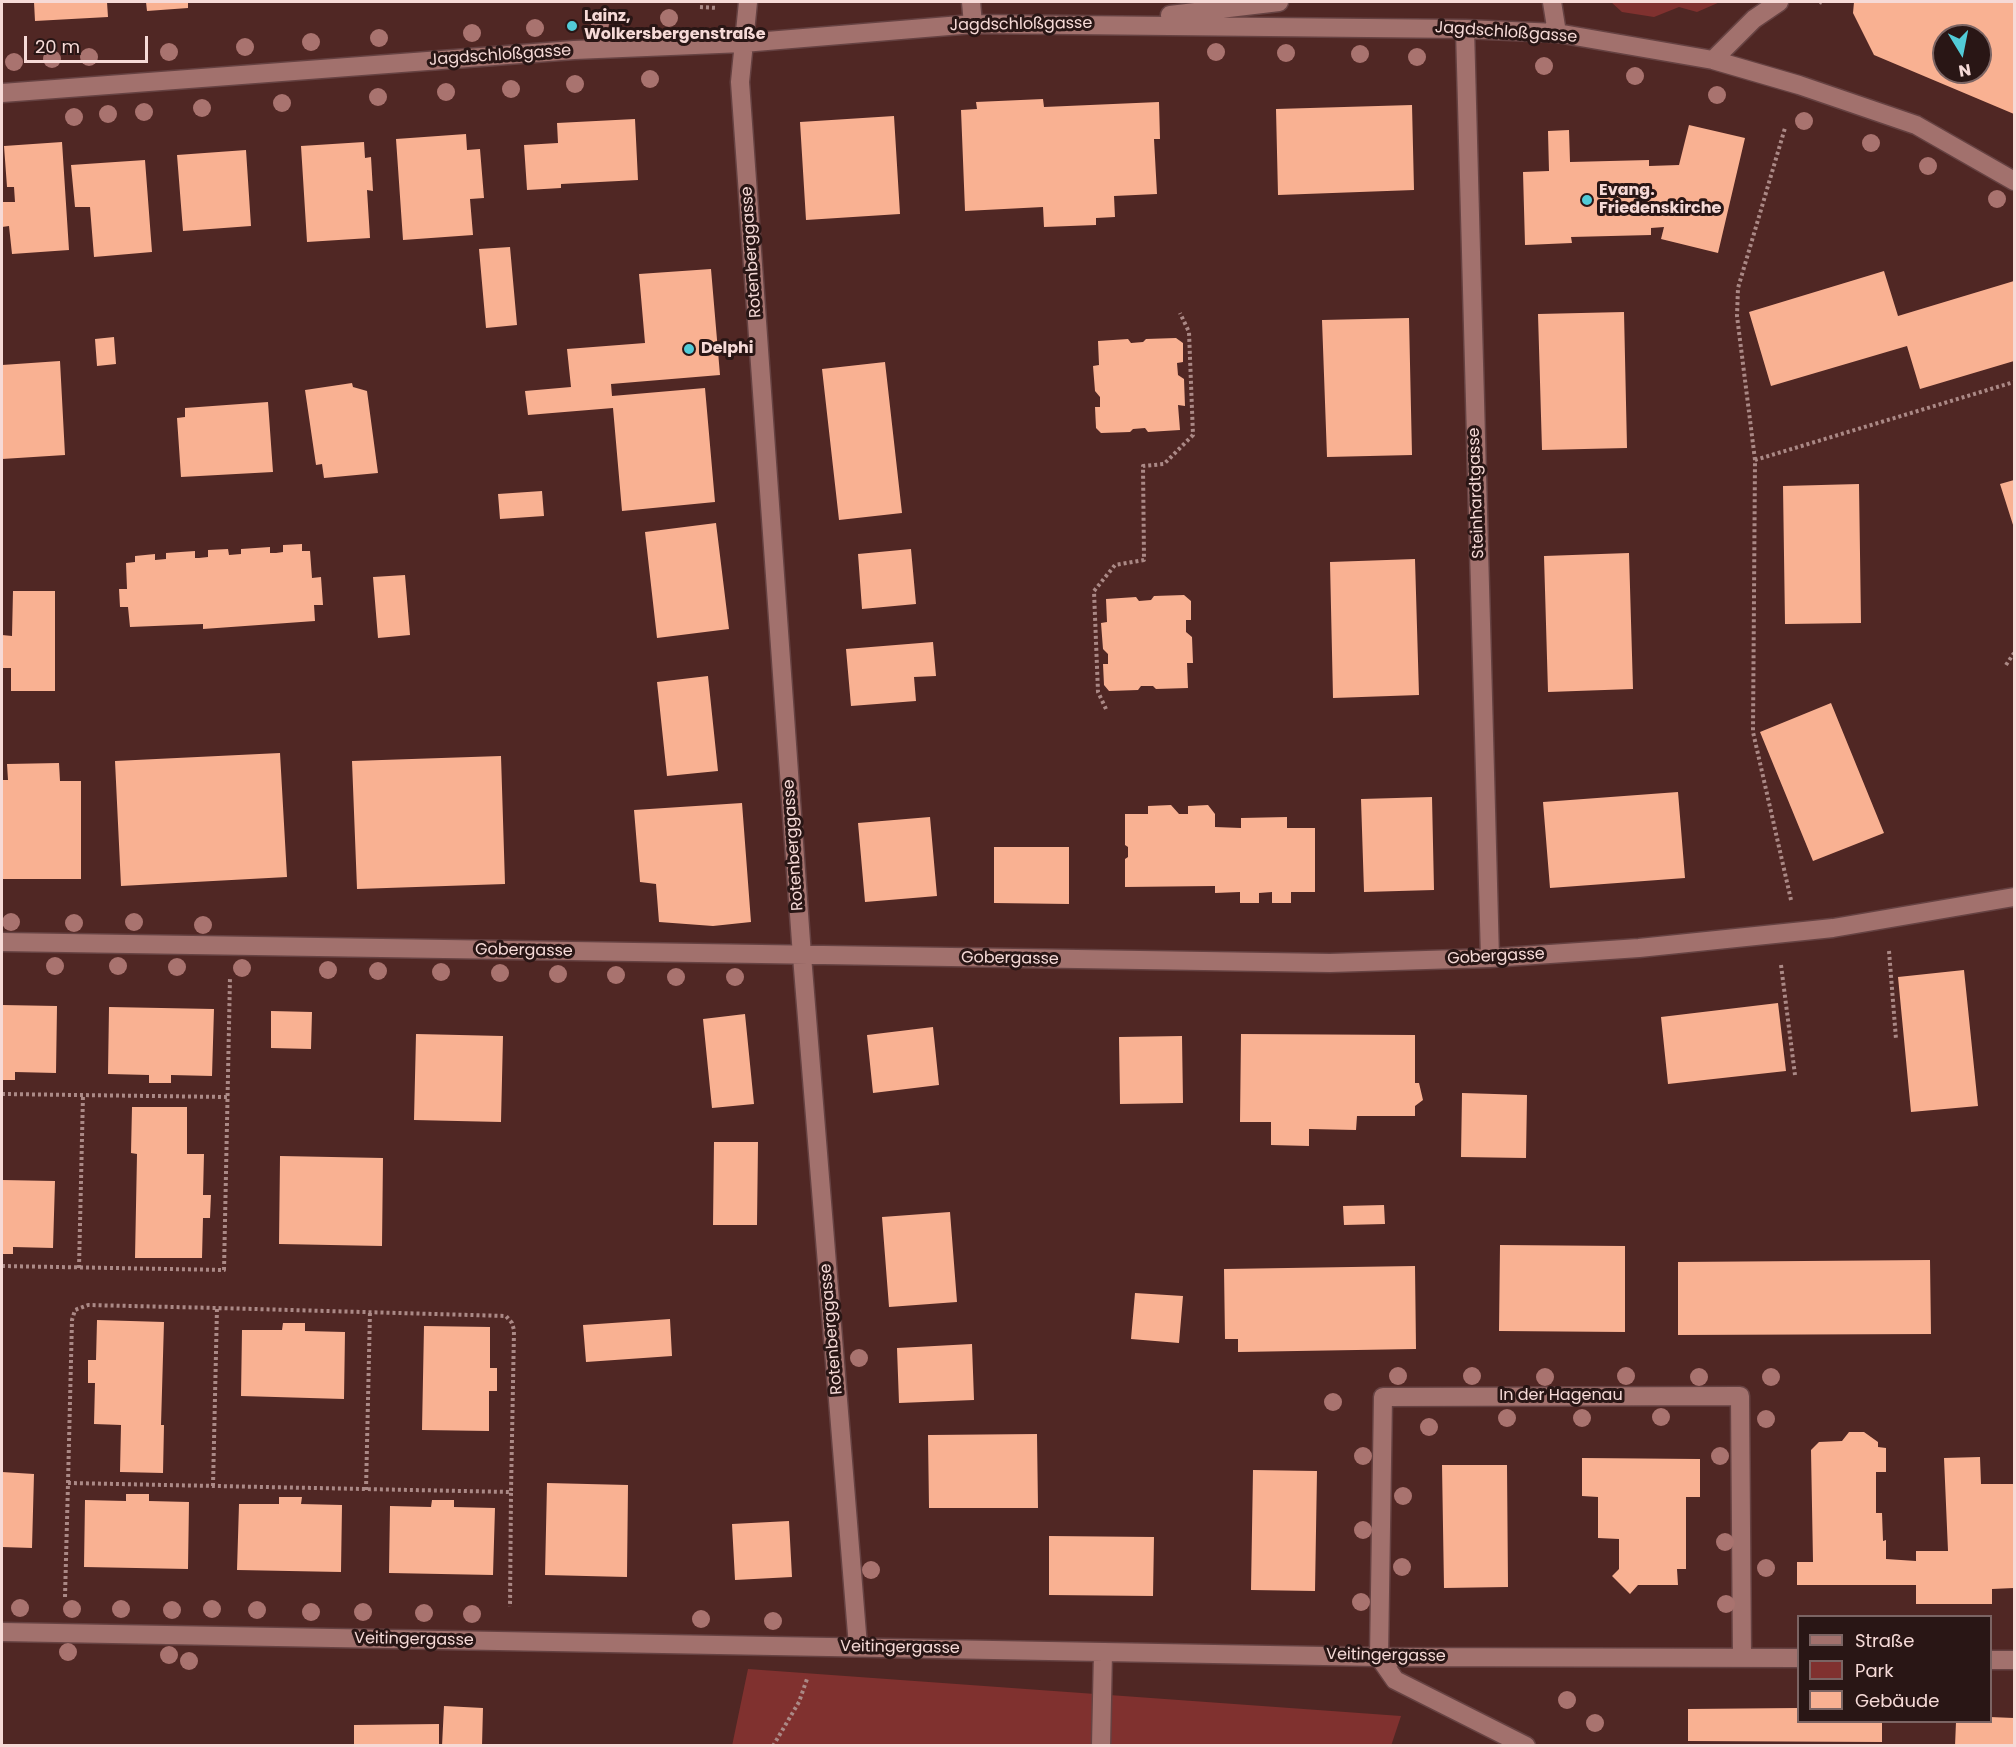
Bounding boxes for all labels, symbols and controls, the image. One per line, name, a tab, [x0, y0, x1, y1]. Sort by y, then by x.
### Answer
place label: Lainz, Wolkersbergenstraße	[584, 7, 765, 45]
street label: Jagdschloßgasse	[950, 14, 1092, 36]
street label: Jagdschloßgasse	[1434, 18, 1578, 48]
marker: Lainz, Wolkersbergenstraße	[565, 19, 579, 33]
scale bar	[27, 24, 152, 62]
north arrow	[1932, 24, 1992, 84]
text: 20 m	[35, 34, 80, 59]
street label: Jagdschloßgasse	[428, 41, 572, 71]
text: N	[1957, 58, 1973, 83]
place label: Evang. Friedenskirche	[1599, 181, 1721, 219]
street label: Rotenberggasse	[738, 186, 766, 318]
marker: Evang. Friedenskirche	[1580, 193, 1594, 207]
place label: Delphi	[701, 339, 754, 359]
marker: Delphi	[682, 342, 696, 356]
street label: Steinhardtgasse	[1465, 427, 1489, 559]
street label: Rotenberggasse	[780, 779, 808, 911]
street label: Gobergasse	[475, 941, 573, 961]
street label: Gobergasse	[1447, 945, 1545, 969]
street label: Gobergasse	[961, 949, 1059, 969]
street label: Rotenberggasse	[817, 1263, 847, 1395]
street label: In der Hagenau	[1499, 1386, 1623, 1406]
legend	[1797, 1615, 1992, 1723]
text: Straße	[1855, 1628, 1914, 1653]
street label: Veitingergasse	[354, 1629, 474, 1651]
street label: Veitingergasse	[840, 1637, 960, 1659]
street label: Veitingergasse	[1326, 1645, 1446, 1667]
text: Park	[1855, 1658, 1894, 1683]
text: Gebäude	[1855, 1688, 1939, 1713]

